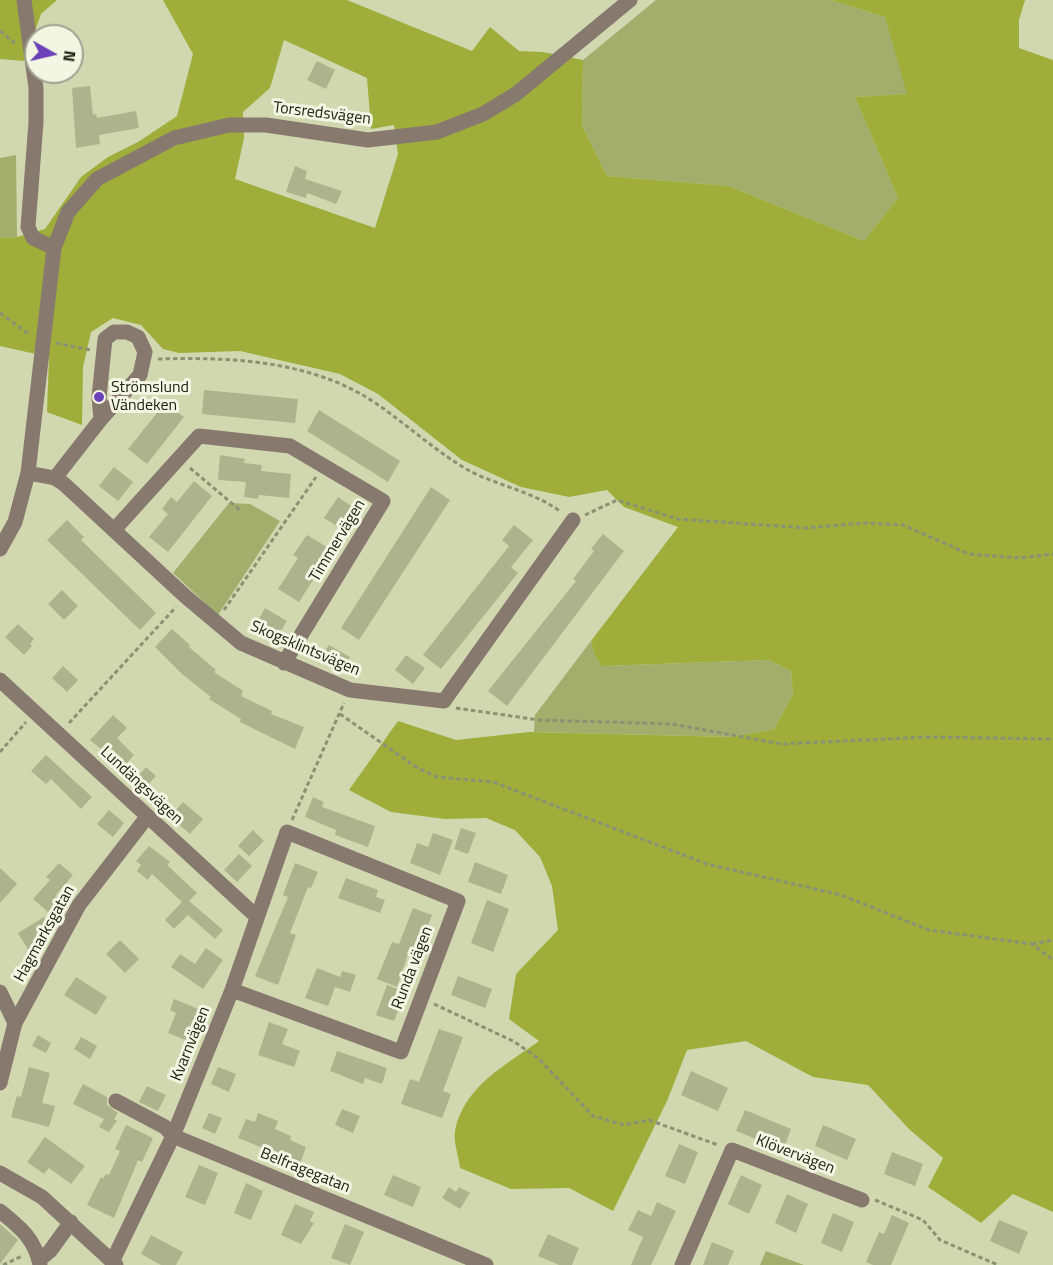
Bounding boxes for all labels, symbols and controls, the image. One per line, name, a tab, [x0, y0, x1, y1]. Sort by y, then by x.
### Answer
north arrow	[24, 24, 84, 84]
text: N	[57, 49, 82, 63]
street label: Torsredsvägen	[272, 98, 372, 130]
place label: Strömslund Vändeken	[111, 378, 189, 416]
marker: Strömslund Vändeken	[92, 390, 106, 404]
street label: Timmervägen	[306, 496, 370, 586]
street label: Skogsklintsvägen	[247, 617, 363, 681]
street label: Lundängsvägen	[96, 743, 186, 829]
street label: Hagmarksgatan	[11, 882, 79, 986]
street label: Runda vägen	[388, 924, 438, 1012]
street label: Kvarnvägen	[167, 1004, 215, 1084]
street label: Klövervägen	[753, 1131, 837, 1179]
street label: Belfragegatan	[257, 1144, 353, 1198]

